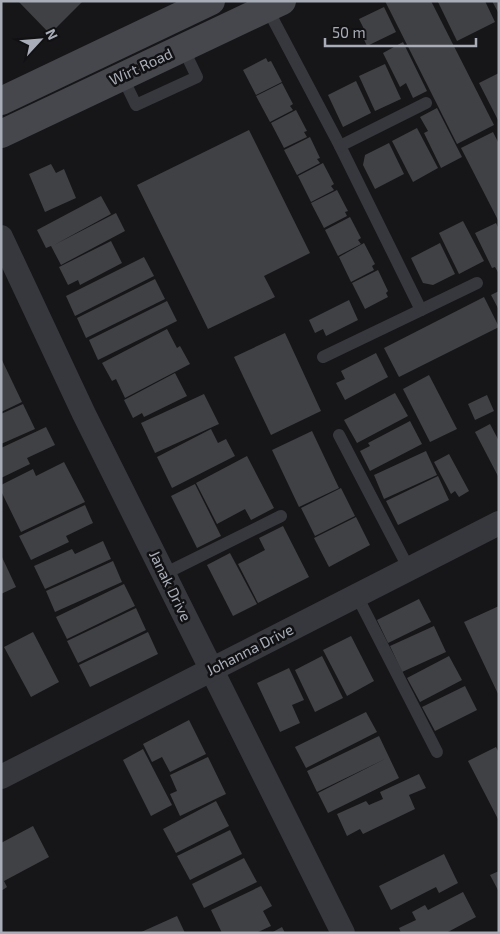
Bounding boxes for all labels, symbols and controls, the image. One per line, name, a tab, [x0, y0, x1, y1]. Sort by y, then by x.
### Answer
north arrow	[15, 15, 65, 65]
scale bar	[325, 15, 476, 47]
text: 50 m	[332, 23, 366, 41]
text: N	[42, 26, 62, 42]
street label: Wirt Road	[106, 44, 175, 89]
street label: Janak Drive	[146, 547, 196, 624]
street label: Johanna Drive	[203, 619, 296, 679]

